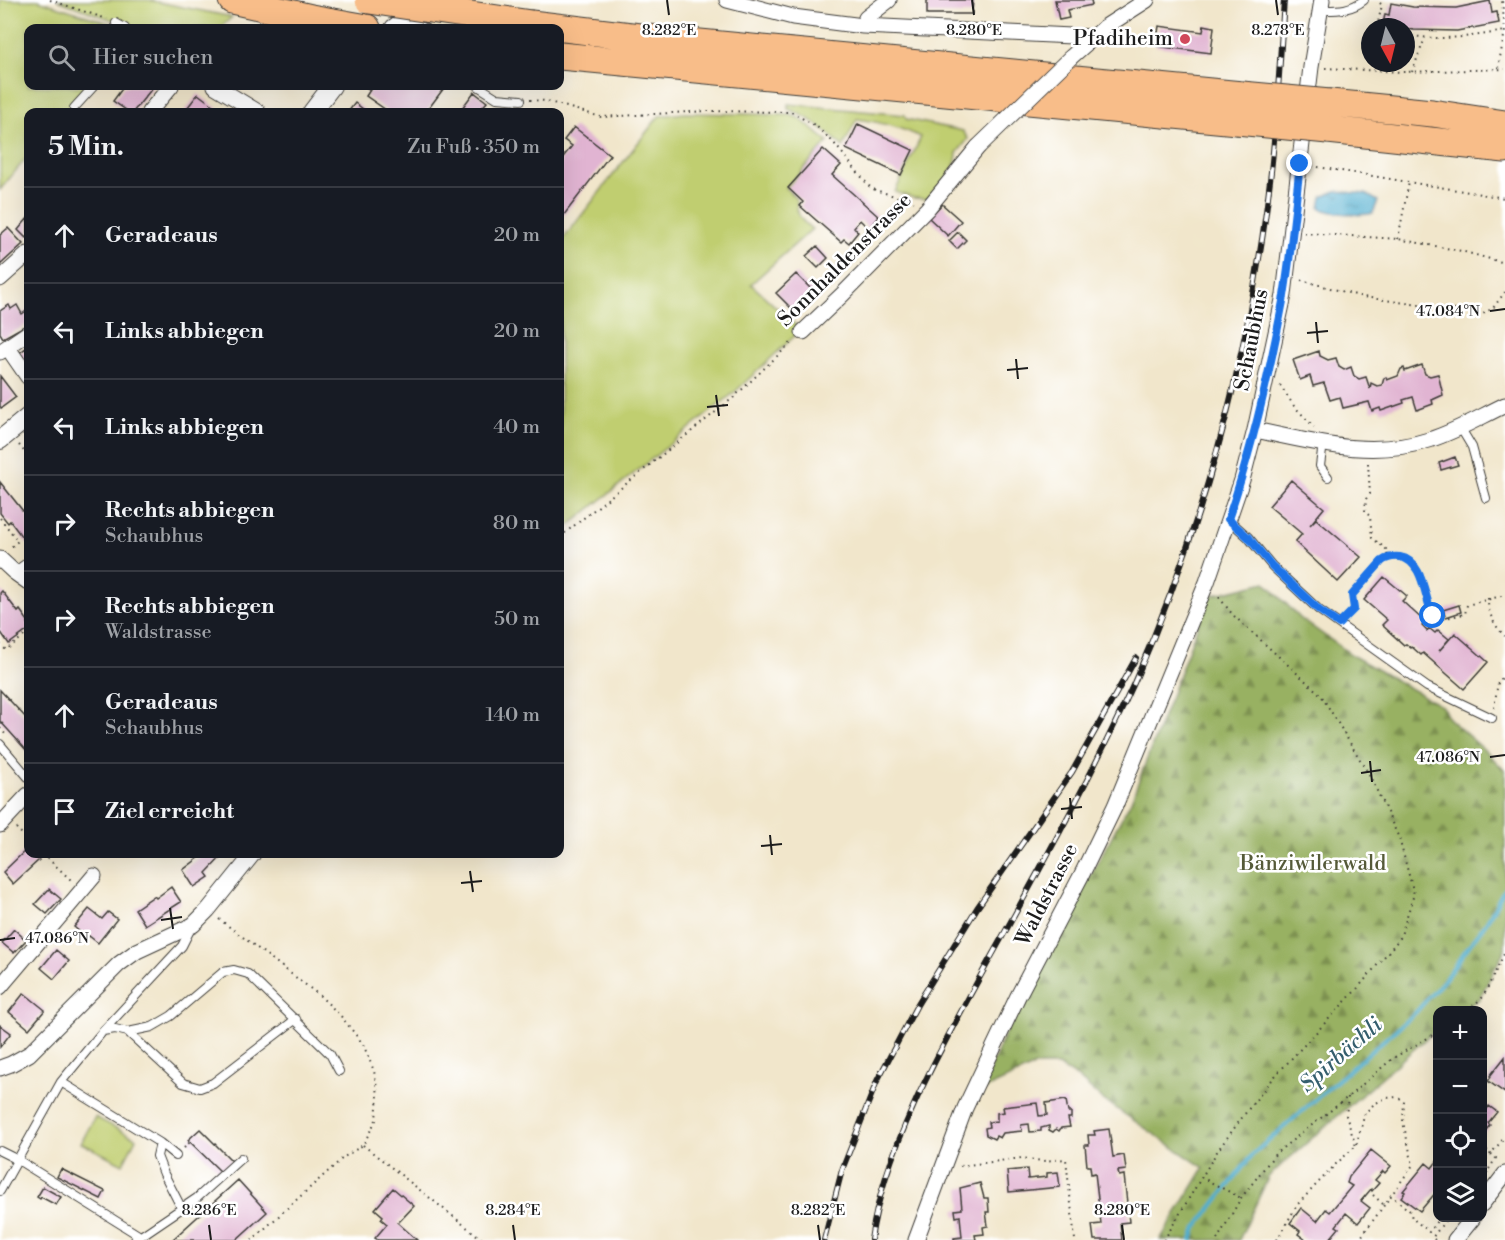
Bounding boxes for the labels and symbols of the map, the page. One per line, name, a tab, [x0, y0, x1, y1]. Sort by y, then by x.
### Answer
north arrow	[1361, 18, 1415, 72]
text: 8.282°E	[642, 21, 696, 40]
text: 8.280°E	[946, 21, 1002, 40]
text: 8.278°E	[1251, 21, 1305, 40]
place label: Pfadiheim	[1073, 26, 1173, 52]
marker: Pfadiheim	[1178, 32, 1192, 46]
route end	[1286, 150, 1312, 176]
street label: Sonnhaldenstrasse	[773, 188, 917, 332]
street label: Schaubhus	[1229, 287, 1275, 393]
text: 47.084°N	[1416, 302, 1480, 321]
route start	[1419, 602, 1445, 628]
text: 47.086°N	[1416, 748, 1480, 767]
street label: Waldstrasse	[1010, 839, 1084, 952]
park label: Bänziwilerwald	[1239, 851, 1386, 877]
text: 47.086°N	[25, 929, 89, 948]
water label: Spirbächli	[1294, 1012, 1388, 1098]
text: 8.286°E	[181, 1201, 237, 1220]
text: 8.284°E	[485, 1201, 541, 1220]
text: 8.282°E	[791, 1201, 845, 1220]
text: 8.280°E	[1094, 1201, 1150, 1220]

